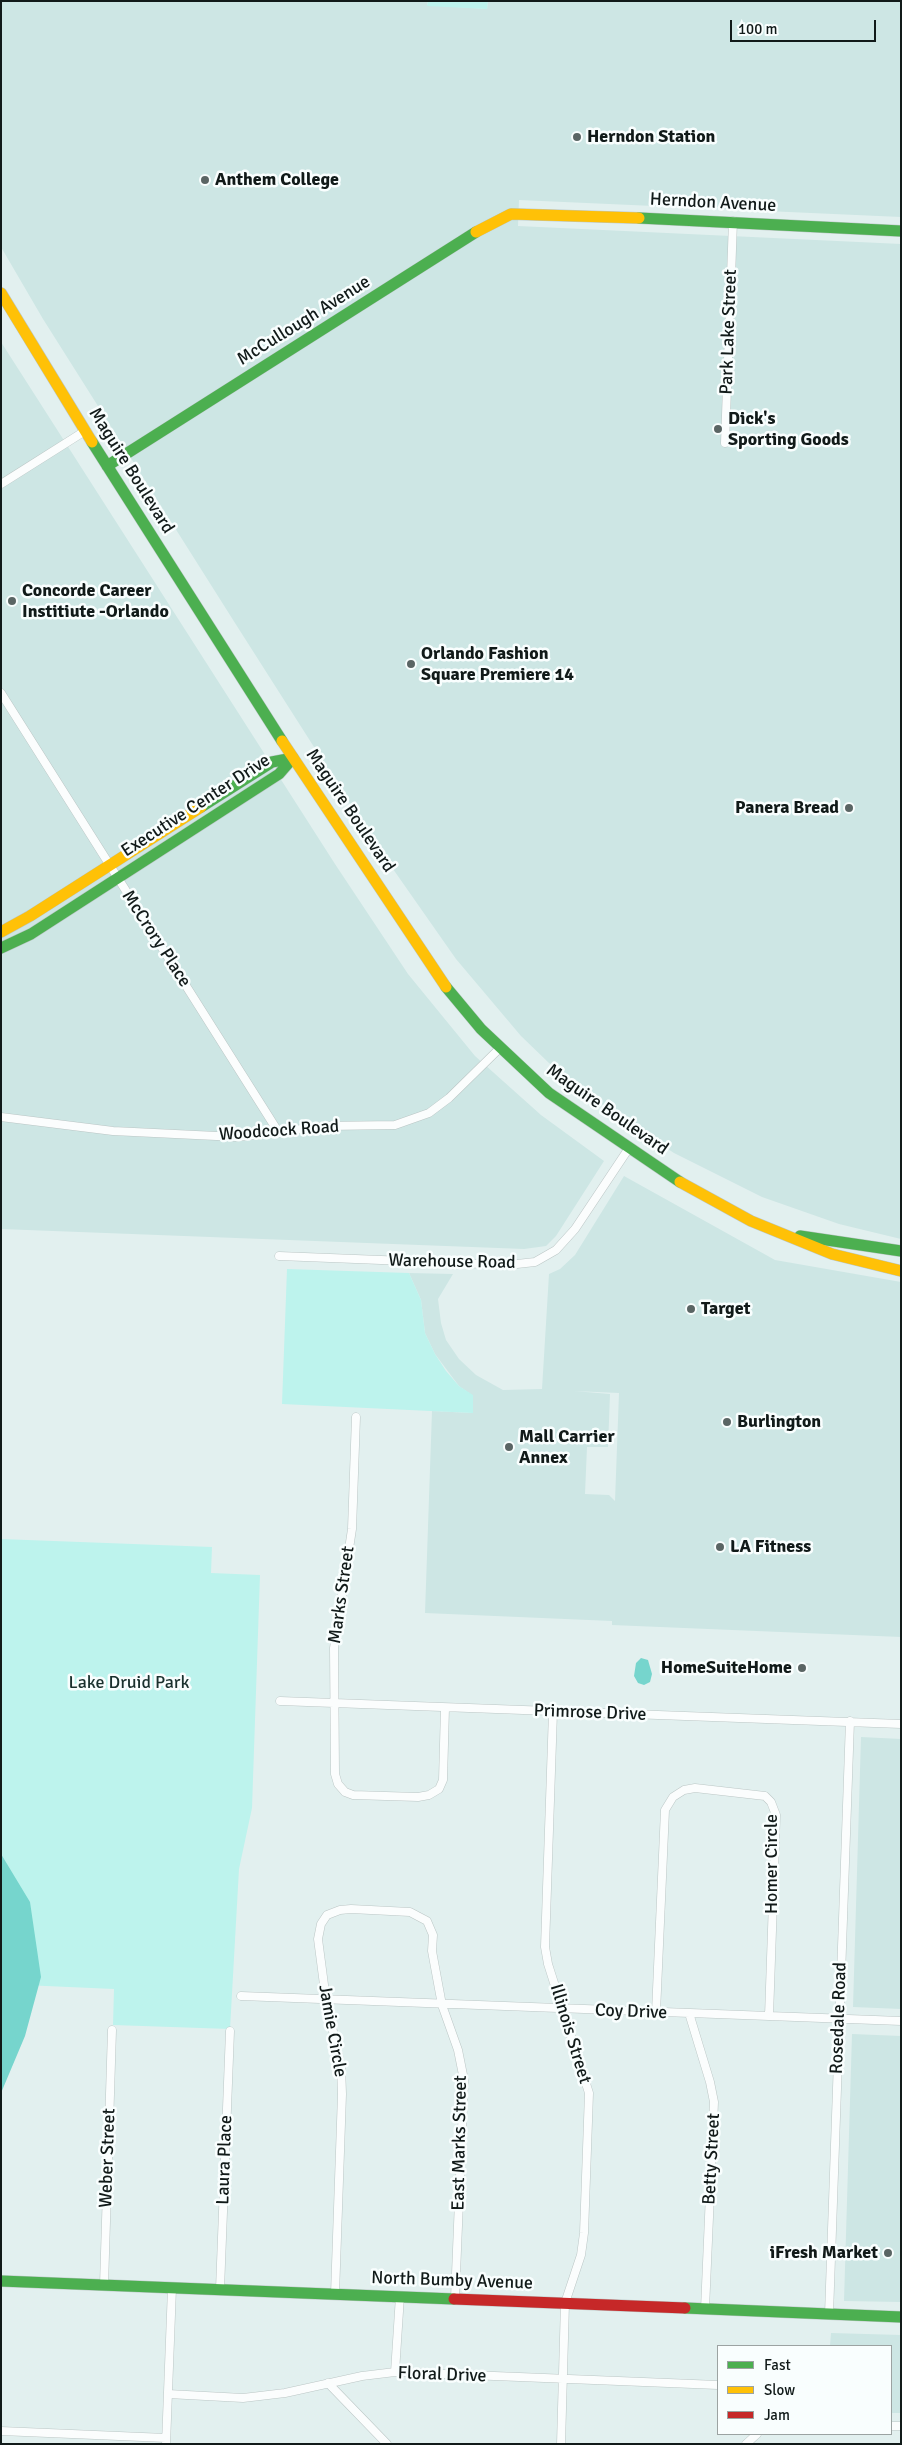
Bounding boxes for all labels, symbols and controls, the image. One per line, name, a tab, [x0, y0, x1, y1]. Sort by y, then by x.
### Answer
scale bar	[732, 10, 878, 42]
text: 100 m	[738, 20, 778, 38]
place label: Herndon Station	[587, 126, 715, 148]
marker: Herndon Station	[571, 131, 583, 143]
place label: Anthem College	[215, 169, 339, 191]
marker: Anthem College	[199, 174, 211, 186]
street label: Herndon Avenue	[649, 189, 777, 217]
street label: Park Lake Street	[716, 269, 742, 395]
street label: McCullough Avenue	[234, 271, 374, 371]
street label: Maguire Boulevard	[84, 404, 178, 538]
place label: Dick's Sporting Goods	[728, 408, 849, 450]
marker: Dick's Sporting Goods	[712, 423, 724, 435]
place label: Concorde Career Institiute -Orlando	[22, 580, 169, 622]
marker: Concorde Career Institiute -Orlando	[6, 595, 18, 607]
place label: Orlando Fashion Square Premiere 14	[421, 643, 574, 686]
marker: Orlando Fashion Square Premiere 14	[405, 658, 417, 670]
street label: Maguire Boulevard	[301, 745, 399, 877]
street label: Executive Center Drive	[118, 750, 274, 862]
place label: Panera Bread	[735, 797, 839, 819]
marker: Panera Bread	[843, 802, 855, 814]
street label: McCrory Place	[117, 887, 195, 991]
street label: Maguire Boulevard	[542, 1060, 672, 1160]
street label: Woodcock Road	[218, 1116, 340, 1146]
street label: Warehouse Road	[388, 1250, 516, 1274]
place label: Target	[701, 1298, 750, 1320]
marker: Target	[685, 1303, 697, 1315]
place label: Burlington	[737, 1411, 821, 1433]
marker: Burlington	[721, 1416, 733, 1428]
place label: Mall Carrier Annex	[519, 1426, 615, 1468]
marker: Mall Carrier Annex	[503, 1441, 515, 1453]
place label: LA Fitness	[730, 1536, 811, 1558]
marker: LA Fitness	[714, 1541, 726, 1553]
street label: Marks Street	[324, 1545, 360, 1645]
place label: HomeSuiteHome	[661, 1657, 792, 1679]
marker: HomeSuiteHome	[796, 1662, 808, 1674]
park label: Lake Druid Park	[68, 1672, 190, 1694]
street label: Primrose Drive	[533, 1700, 647, 1726]
street label: Homer Circle	[761, 1814, 783, 1914]
street label: Rosedale Road	[826, 1962, 852, 2074]
street label: Illinois Street	[545, 1981, 595, 2087]
street label: Jamie Circle	[313, 1983, 351, 2079]
street label: Coy Drive	[594, 2000, 668, 2024]
street label: East Marks Street	[448, 2075, 472, 2211]
street label: Weber Street	[95, 2108, 121, 2208]
street label: Betty Street	[699, 2113, 725, 2205]
street label: Laura Place	[213, 2115, 237, 2205]
place label: iFresh Market	[770, 2242, 878, 2264]
marker: iFresh Market	[882, 2247, 894, 2259]
street label: North Bumby Avenue	[371, 2267, 533, 2295]
legend	[717, 2345, 892, 2435]
text: Fast	[764, 2356, 791, 2374]
street label: Floral Drive	[397, 2363, 487, 2387]
text: Slow	[764, 2381, 795, 2399]
text: Jam	[764, 2406, 790, 2424]

